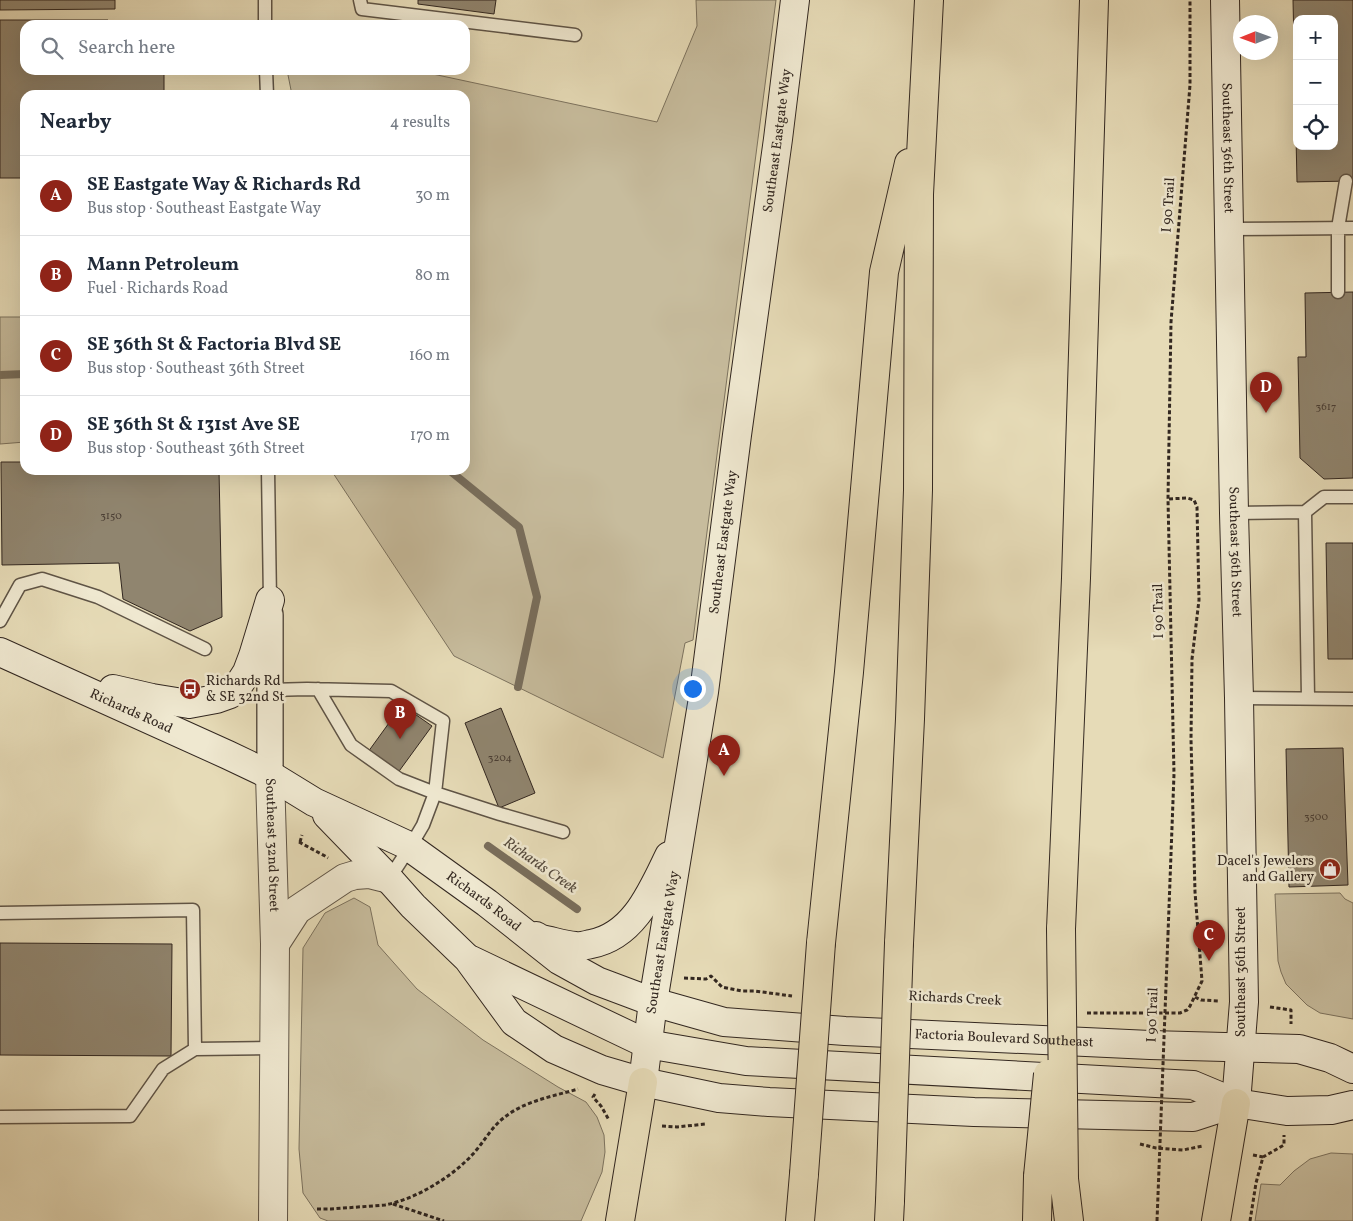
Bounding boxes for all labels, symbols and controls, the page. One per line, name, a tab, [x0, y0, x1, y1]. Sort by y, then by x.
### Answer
north arrow	[1233, 15, 1278, 60]
map controls	[1293, 15, 1338, 150]
button: +	[1293, 15, 1338, 60]
search box	[20, 20, 470, 75]
icon: search	[38, 34, 66, 62]
text: Search here	[78, 35, 175, 61]
button: −	[1293, 60, 1338, 105]
street label: Southeast Eastgate Way	[758, 67, 796, 214]
street label: Southeast 36th Street	[1217, 82, 1238, 214]
button: locate	[1293, 105, 1338, 150]
text: Nearby	[40, 108, 111, 137]
text: 4 results	[390, 112, 450, 134]
text: SE Eastgate Way & Richards Rd	[87, 172, 361, 198]
street label: I 90 Trail	[1158, 177, 1180, 233]
text: A	[50, 185, 62, 207]
text: 30 m	[415, 185, 450, 207]
text: Bus stop · Southeast Eastgate Way	[87, 198, 321, 220]
text: Mann Petroleum	[87, 252, 239, 278]
text: B	[51, 265, 61, 287]
text: 80 m	[415, 265, 450, 287]
text: Fuel · Richards Road	[87, 278, 228, 300]
text: SE 36th St & Factoria Blvd SE	[87, 332, 341, 358]
text: C	[51, 345, 61, 367]
text: 160 m	[409, 345, 450, 367]
text: Bus stop · Southeast 36th Street	[87, 358, 305, 380]
pin: D	[1250, 372, 1282, 413]
house number: 3617	[1316, 400, 1336, 415]
text: SE 36th St & 131st Ave SE	[87, 412, 300, 438]
text: D	[50, 425, 62, 447]
text: 170 m	[410, 425, 450, 447]
text: Bus stop · Southeast 36th Street	[87, 438, 305, 460]
street label: Southeast Eastgate Way	[705, 468, 742, 615]
street label: Southeast 36th Street	[1224, 486, 1246, 618]
house number: 3150	[100, 509, 122, 524]
street label: I 90 Trail	[1149, 583, 1169, 639]
place label: Richards Rd & SE 32nd St	[206, 672, 285, 707]
your location	[680, 676, 706, 702]
bus stop icon: Richards Rd & SE 32nd St	[178, 677, 202, 701]
street label: Richards Road	[87, 684, 176, 738]
pin: B	[384, 698, 416, 739]
pin: A	[708, 735, 740, 776]
house number: 3204	[488, 751, 513, 766]
street label: Southeast 32nd Street	[261, 778, 284, 912]
house number: 3500	[1304, 810, 1328, 825]
water label: Richards Creek	[499, 833, 581, 899]
place label: Dacel's Jewelers and Gallery	[1217, 852, 1314, 887]
shop icon: Dacel's Jewelers and Gallery	[1318, 857, 1342, 881]
street label: Richards Road	[442, 867, 525, 936]
street label: Southeast Eastgate Way	[642, 869, 684, 1015]
street label: Southeast 36th Street	[1232, 907, 1251, 1037]
pin: C	[1193, 920, 1225, 961]
street label: Richards Creek	[908, 987, 1003, 1011]
street label: I 90 Trail	[1143, 987, 1163, 1043]
street label: Factoria Boulevard Southeast	[914, 1025, 1094, 1052]

